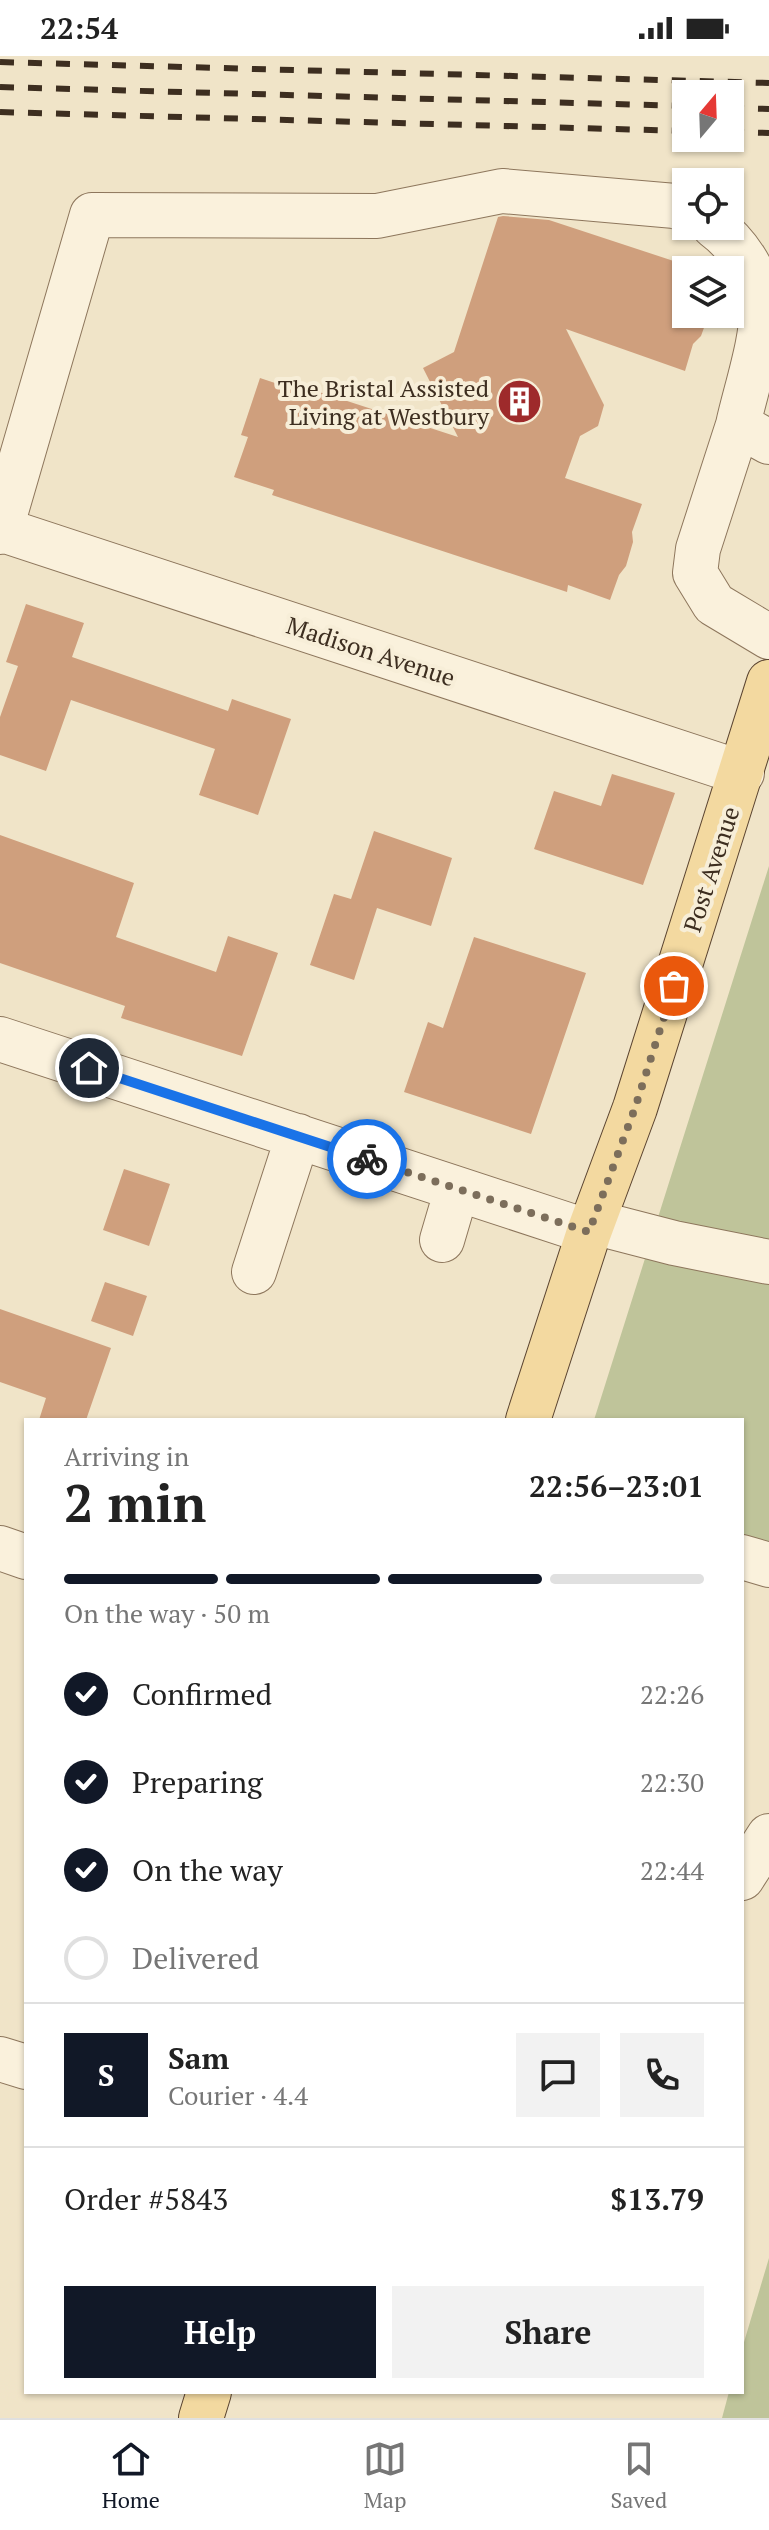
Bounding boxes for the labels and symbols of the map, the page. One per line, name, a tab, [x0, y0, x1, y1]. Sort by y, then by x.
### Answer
north arrow	[672, 80, 744, 152]
place label: The Bristal Assisted Living at Westbury	[278, 372, 490, 432]
building icon: The Bristal Assisted Living at Westbury	[496, 378, 544, 426]
street label: Madison Avenue	[283, 609, 459, 693]
street label: Post Avenue	[676, 802, 746, 936]
pin	[640, 952, 708, 1020]
pin	[55, 1034, 123, 1102]
courier	[327, 1119, 407, 1199]

